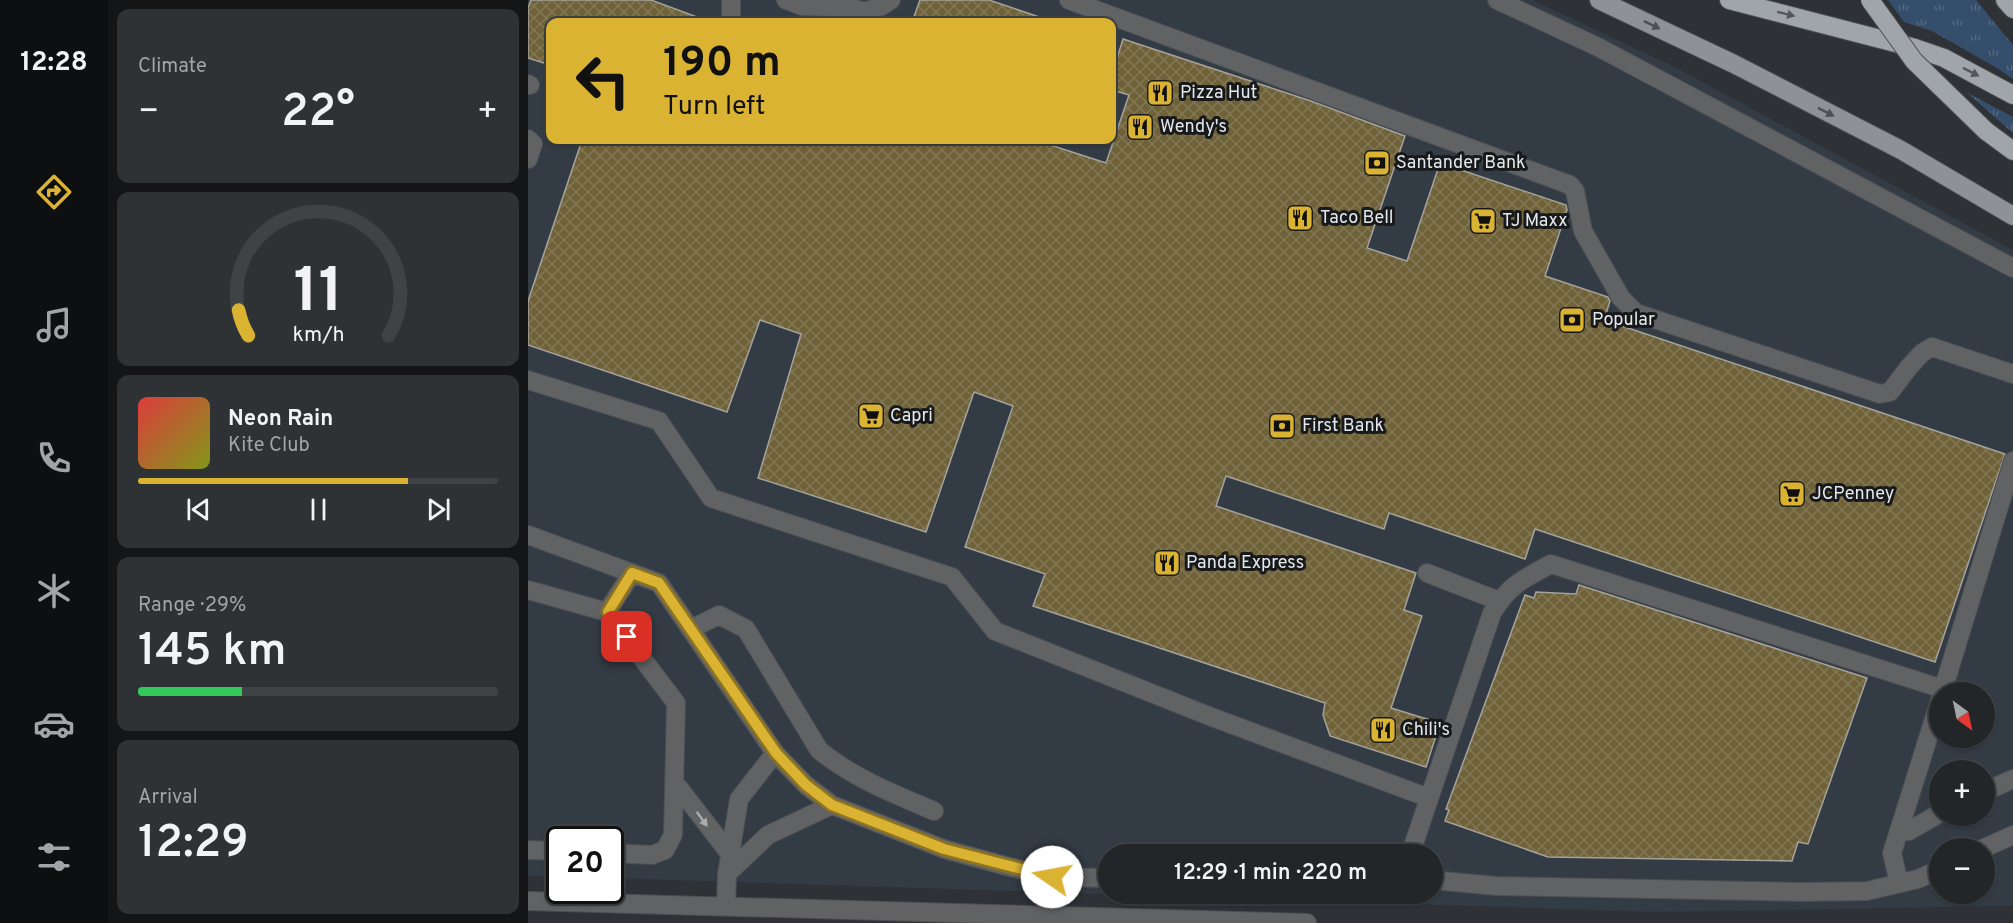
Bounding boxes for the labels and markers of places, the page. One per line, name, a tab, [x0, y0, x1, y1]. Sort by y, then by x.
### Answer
restaurant icon: Pizza Hut	[1145, 78, 1175, 108]
place label: Pizza Hut	[1180, 82, 1257, 105]
restaurant icon: Wendy's	[1125, 112, 1155, 142]
place label: Wendy's	[1160, 116, 1227, 139]
bank icon: Santander Bank	[1362, 148, 1392, 178]
place label: Santander Bank	[1396, 152, 1526, 175]
restaurant icon: Taco Bell	[1285, 203, 1315, 233]
supermarket icon: TJ Maxx	[1468, 206, 1498, 236]
place label: Taco Bell	[1320, 207, 1394, 230]
place label: TJ Maxx	[1502, 210, 1568, 233]
bank icon: Popular	[1557, 305, 1587, 335]
place label: Popular	[1592, 309, 1655, 332]
supermarket icon: Capri	[856, 401, 886, 431]
place label: Capri	[890, 405, 933, 428]
bank icon: First Bank	[1267, 411, 1297, 441]
place label: First Bank	[1302, 415, 1384, 438]
supermarket icon: JCPenney	[1777, 479, 1807, 509]
place label: JCPenney	[1812, 483, 1894, 506]
restaurant icon: Panda Express	[1152, 548, 1182, 578]
place label: Panda Express	[1186, 552, 1304, 575]
pin	[601, 611, 652, 662]
restaurant icon: Chili's	[1368, 715, 1398, 745]
place label: Chili's	[1402, 719, 1450, 742]

